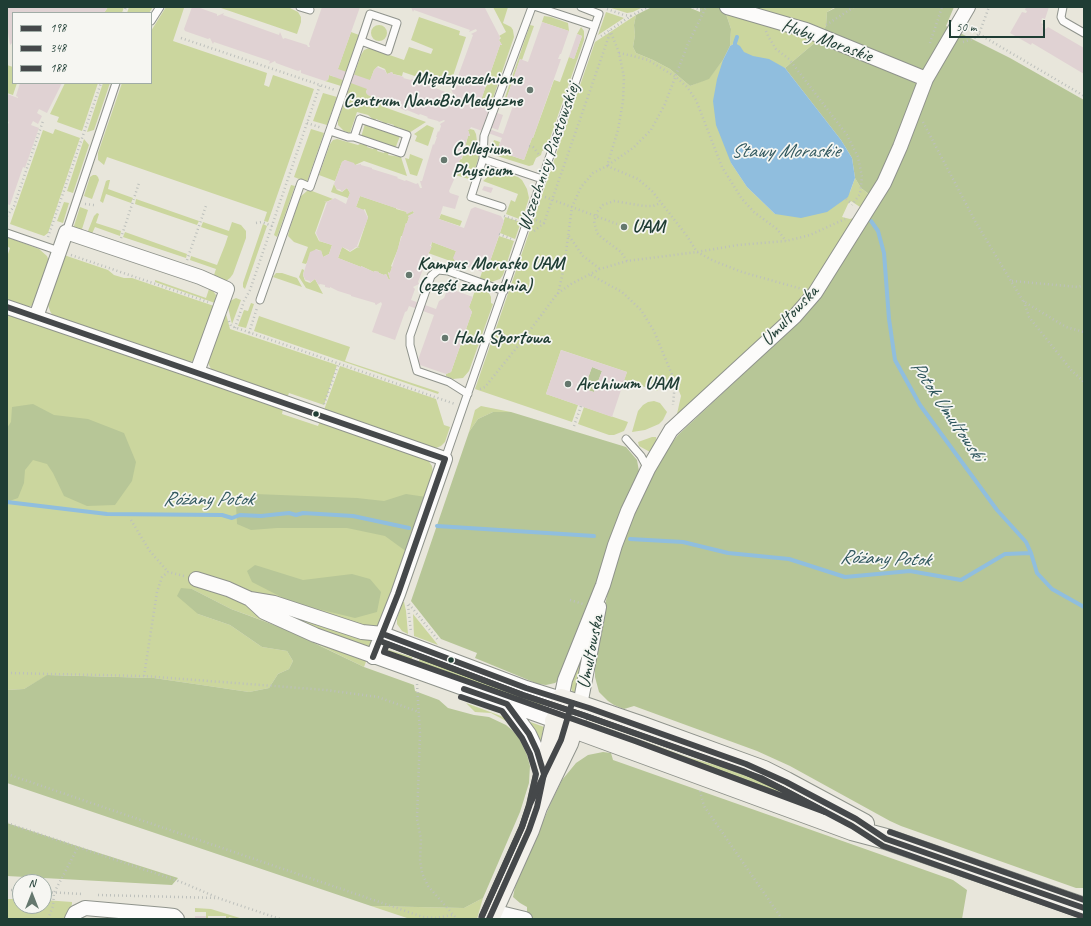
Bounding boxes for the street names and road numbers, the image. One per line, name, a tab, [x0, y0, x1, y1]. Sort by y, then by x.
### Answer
street label: Huby Moraskie	[779, 14, 875, 68]
street label: Wszechnicy Piastowskiej	[513, 80, 585, 234]
street label: Umultowska	[756, 281, 824, 351]
street label: Umultowska	[573, 613, 609, 691]

